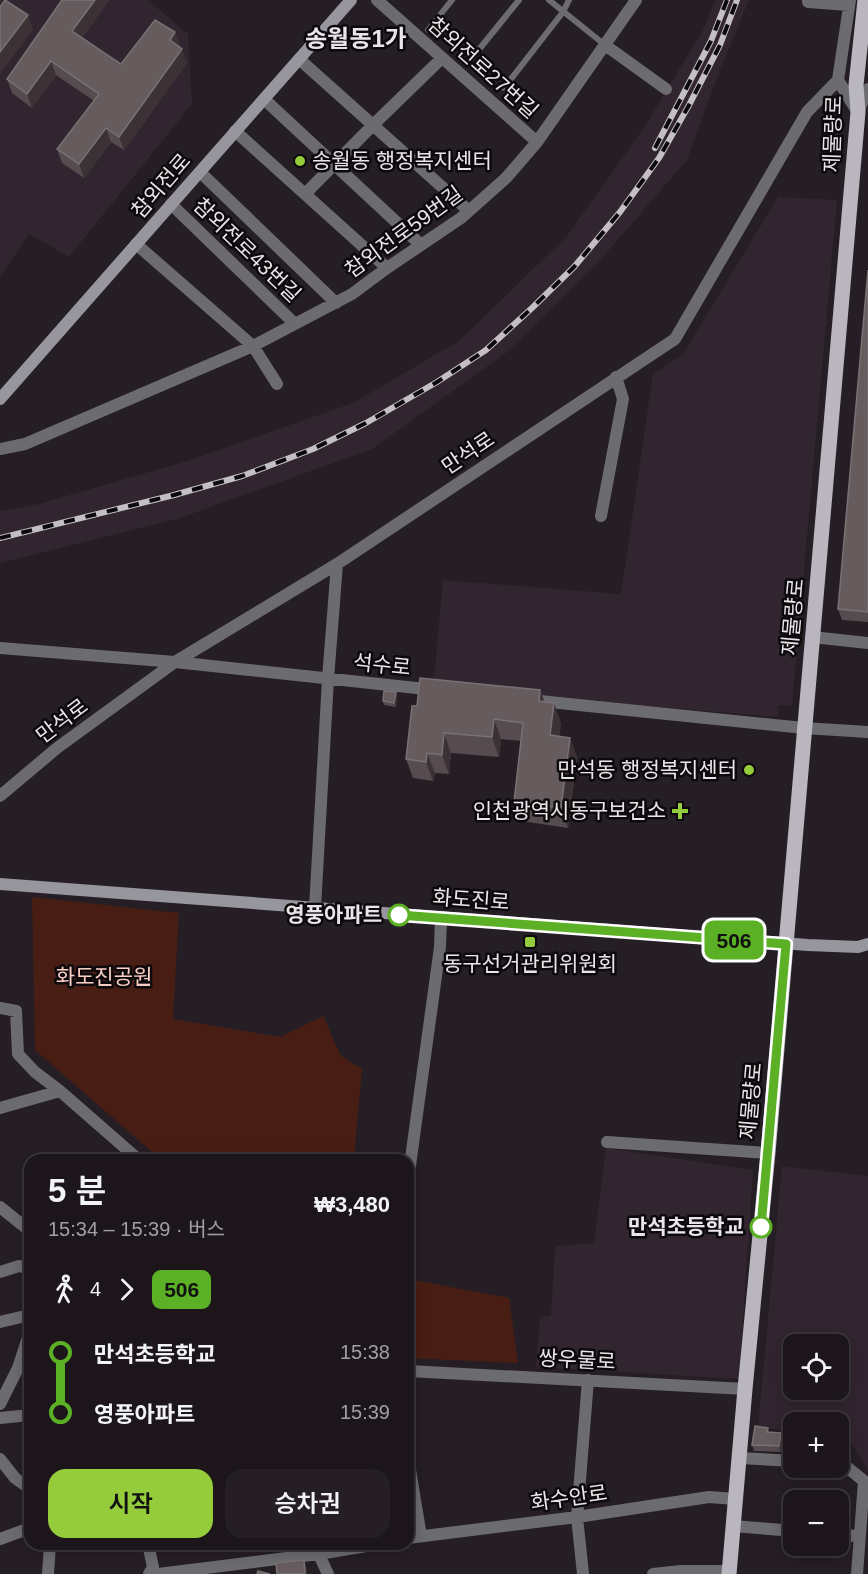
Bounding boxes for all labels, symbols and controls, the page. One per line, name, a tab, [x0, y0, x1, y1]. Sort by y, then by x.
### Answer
street label: 참외전로27번길	[424, 12, 543, 123]
district label: 송월동1가	[305, 25, 407, 52]
street label: 제물량로	[820, 95, 845, 173]
street label: 참외전로	[127, 149, 195, 222]
place label: 송월동 행정복지센터	[312, 149, 492, 172]
marker: 송월동 행정복지센터	[293, 154, 307, 168]
street label: 참외전로59번길	[341, 181, 467, 282]
street label: 참외전로43번길	[189, 193, 305, 306]
street label: 만석로	[437, 427, 498, 478]
street label: 제물량로	[778, 577, 807, 656]
street label: 석수로	[352, 650, 412, 679]
street label: 만석로	[32, 694, 92, 747]
place label: 만석동 행정복지센터	[557, 758, 737, 781]
marker: 만석동 행정복지센터	[742, 763, 756, 777]
place label: 인천광역시동구보건소	[473, 799, 666, 822]
marker: 인천광역시동구보건소	[671, 802, 689, 820]
street label: 화도진로	[432, 885, 510, 914]
place label: 영풍아파트	[285, 903, 382, 926]
marker: 영풍아파트	[388, 904, 410, 926]
line badge: 506	[700, 920, 768, 960]
text: 506	[716, 929, 752, 952]
marker: 동구선거관리위원회	[523, 935, 537, 949]
place label: 동구선거관리위원회	[443, 952, 617, 975]
park label: 화도진공원	[56, 965, 152, 988]
street label: 제물량로	[736, 1061, 765, 1140]
text: 5 분	[48, 1172, 106, 1209]
text: ₩3,480	[314, 1192, 390, 1217]
place label: 만석초등학교	[628, 1215, 744, 1238]
marker: 만석초등학교	[750, 1216, 772, 1238]
text: 15:34 – 15:39 · 버스	[48, 1218, 225, 1240]
icon: walk	[48, 1273, 81, 1306]
icon: forward	[110, 1273, 143, 1306]
text: 4	[90, 1278, 101, 1300]
text: 506	[164, 1278, 199, 1301]
map controls	[783, 1334, 849, 1556]
button: locate	[783, 1334, 849, 1400]
text: 15:38	[340, 1341, 390, 1363]
text: 만석초등학교	[94, 1342, 215, 1367]
street label: 쌍우물로	[538, 1346, 616, 1373]
text: 15:39	[340, 1401, 390, 1423]
text: 영풍아파트	[94, 1402, 195, 1427]
button: +	[783, 1412, 849, 1478]
button: 시작	[48, 1469, 213, 1538]
button: 승차권	[225, 1469, 390, 1538]
street label: 화수안로	[529, 1481, 609, 1514]
button: −	[783, 1490, 849, 1556]

